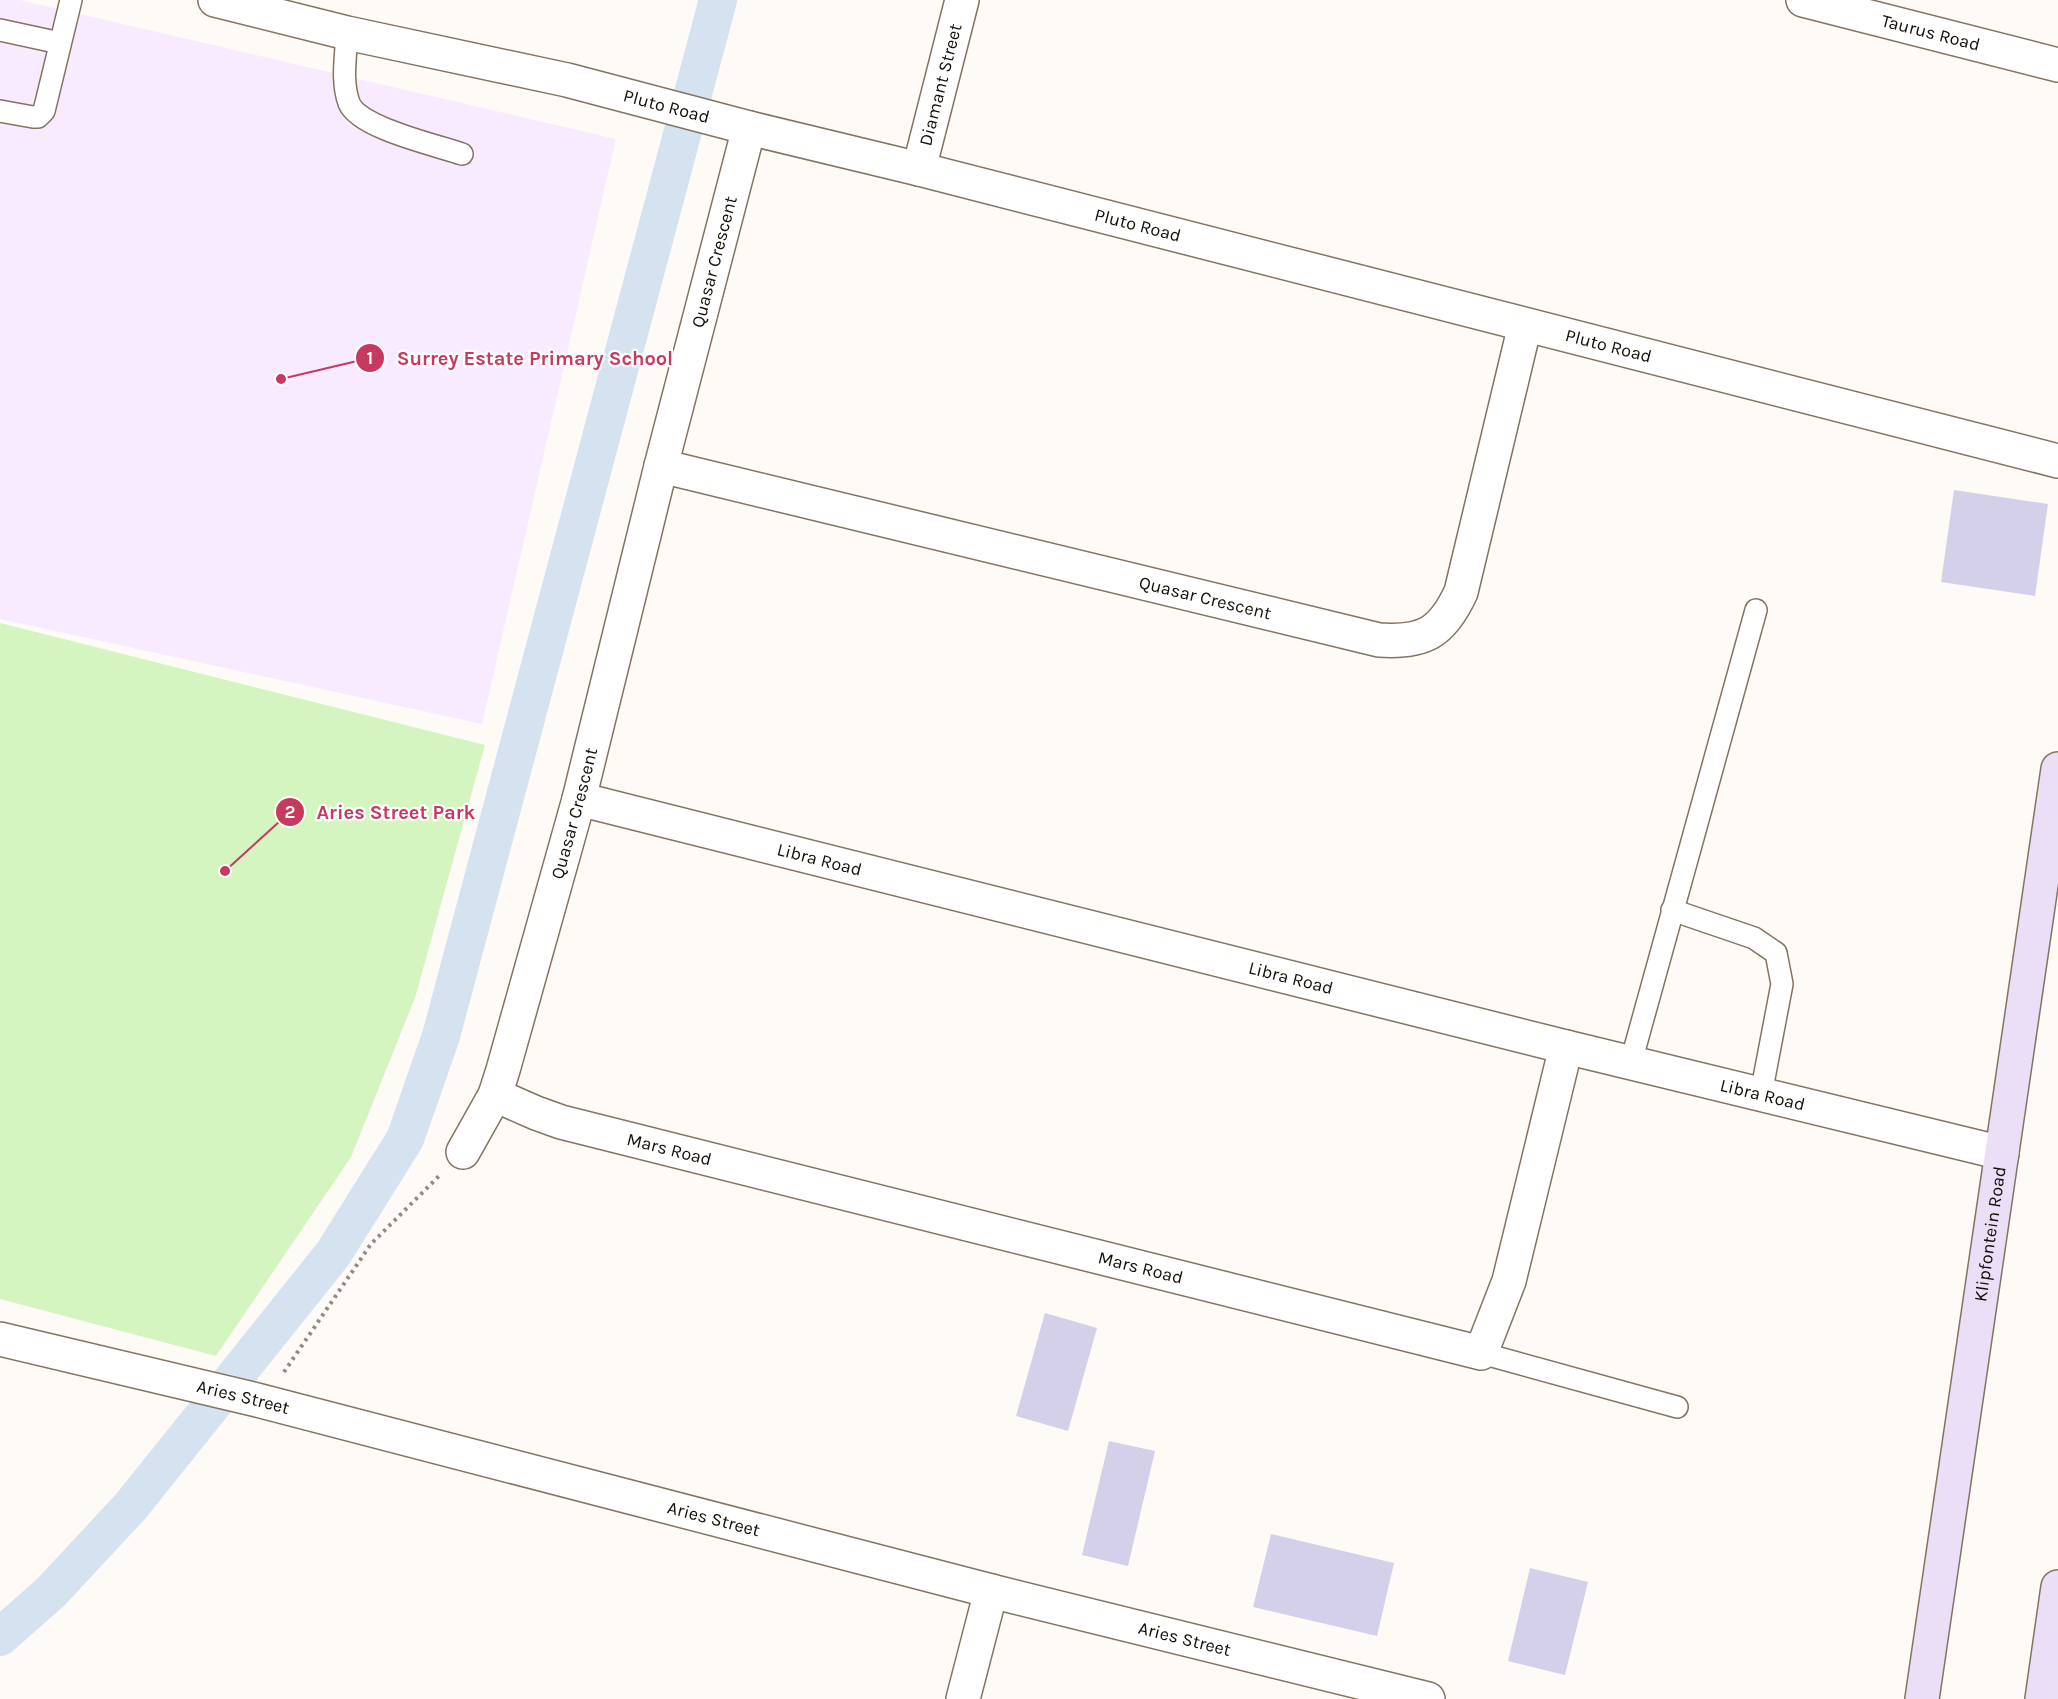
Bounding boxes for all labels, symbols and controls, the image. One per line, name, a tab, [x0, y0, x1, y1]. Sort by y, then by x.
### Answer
street label: Taurus Road	[1879, 9, 1983, 56]
street label: Diamant Street	[914, 21, 967, 148]
street label: Pluto Road	[621, 84, 712, 128]
street label: Quasar Crescent	[686, 193, 742, 330]
street label: Pluto Road	[1092, 203, 1183, 247]
street label: Pluto Road	[1563, 324, 1654, 367]
callout: Surrey Estate Primary School	[355, 339, 685, 377]
text: 1	[367, 347, 373, 369]
text: Surrey Estate Primary School	[397, 347, 673, 370]
street label: Quasar Crescent	[1137, 571, 1274, 625]
street label: Quasar Crescent	[546, 745, 602, 882]
callout: Aries Street Park	[275, 793, 488, 831]
text: 2	[285, 801, 295, 823]
text: Aries Street Park	[317, 801, 476, 824]
street label: Libra Road	[775, 838, 864, 881]
street label: Libra Road	[1246, 957, 1336, 999]
street label: Libra Road	[1718, 1074, 1807, 1116]
street label: Mars Road	[624, 1128, 714, 1170]
street label: Klipfontein Road	[1969, 1165, 2011, 1303]
street label: Mars Road	[1096, 1246, 1185, 1289]
street label: Aries Street	[195, 1375, 292, 1419]
street label: Aries Street	[665, 1496, 762, 1541]
street label: Aries Street	[1136, 1617, 1233, 1661]

